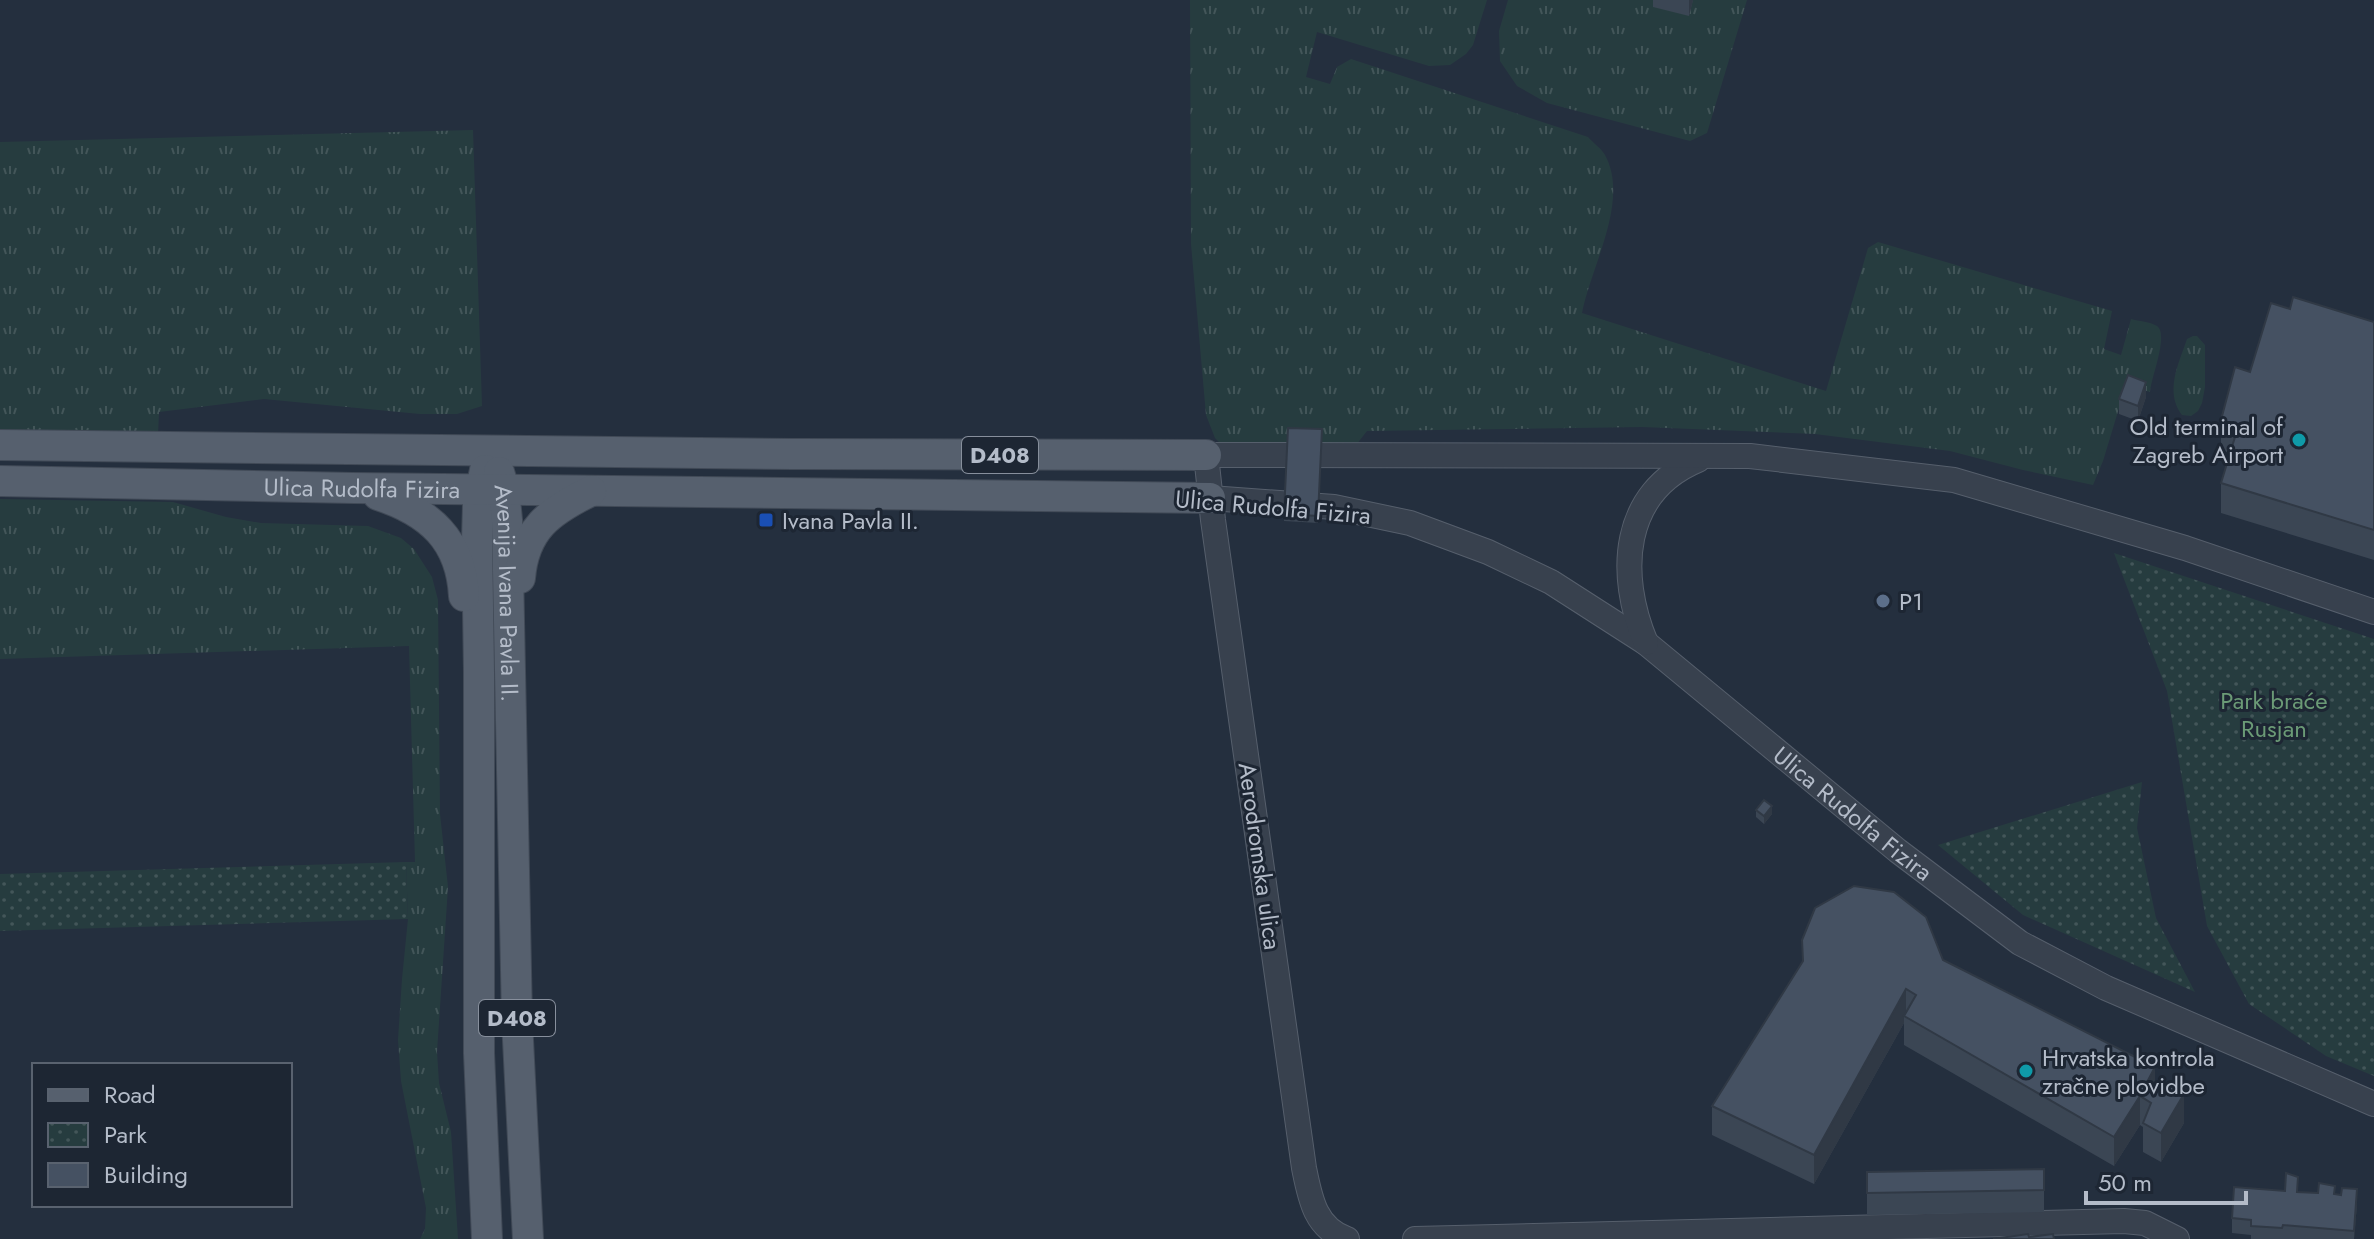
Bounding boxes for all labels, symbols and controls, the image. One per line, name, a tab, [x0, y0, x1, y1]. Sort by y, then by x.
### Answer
place label: Old terminal of Zagreb Airport	[2129, 409, 2284, 472]
marker: Old terminal of Zagreb Airport	[2290, 431, 2308, 449]
road number: D408	[962, 437, 1038, 473]
street label: Ulica Rudolfa Fizira	[263, 469, 460, 507]
street label: Ulica Rudolfa Fizira	[1174, 481, 1372, 533]
street label: Avenija Ivana Pavla II.	[486, 483, 528, 702]
place label: Ivana Pavla II.	[782, 503, 919, 538]
marker: Ivana Pavla II.	[757, 511, 775, 529]
place label: P1	[1899, 584, 1923, 619]
marker: P1	[1874, 592, 1892, 610]
park label: Park braće Rusjan	[2220, 683, 2328, 746]
street label: Ulica Rudolfa Fizira	[1766, 738, 1940, 889]
street label: Aerodromska ulica	[1230, 760, 1290, 952]
road number: D408	[479, 1000, 555, 1036]
place label: Hrvatska kontrola zračne plovidbe	[2042, 1040, 2215, 1103]
marker: Hrvatska kontrola zračne plovidbe	[2017, 1062, 2035, 1080]
legend	[32, 1063, 292, 1207]
text: Road	[104, 1077, 156, 1112]
text: Park	[104, 1117, 147, 1152]
scale bar	[2086, 1155, 2246, 1205]
text: Building	[104, 1157, 188, 1192]
text: 50 m	[2098, 1165, 2152, 1200]

